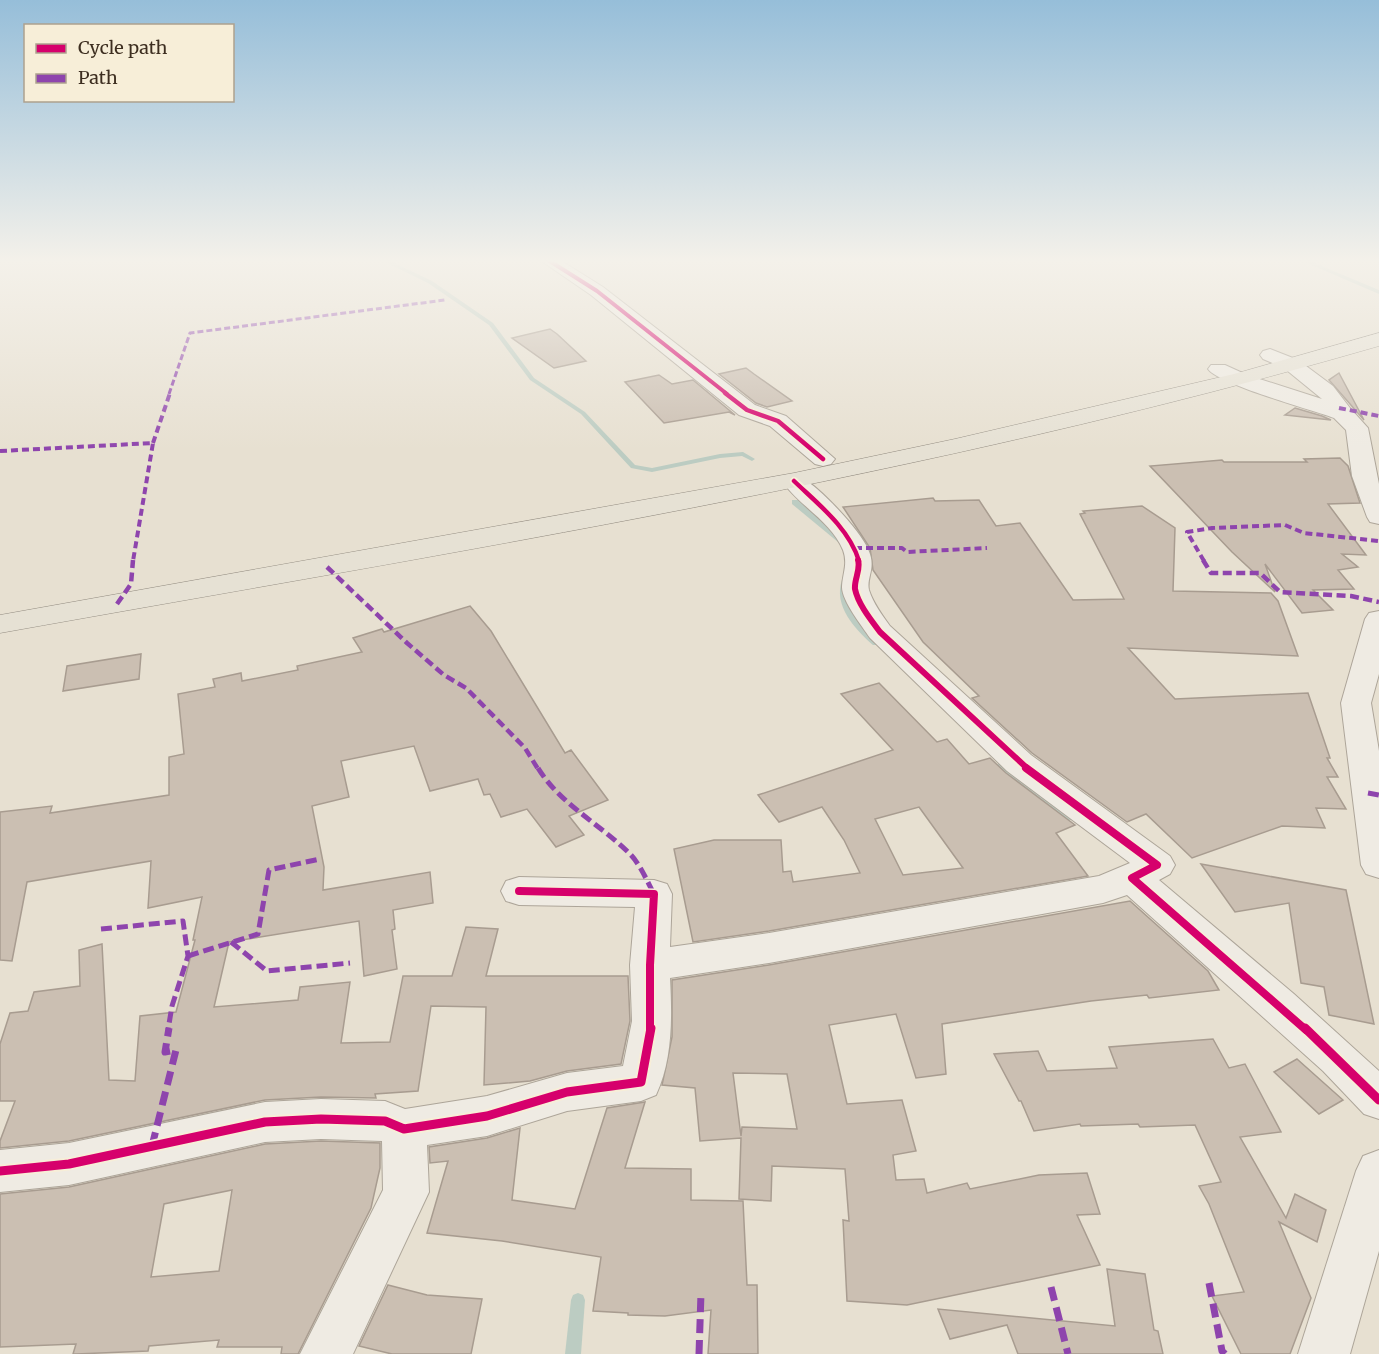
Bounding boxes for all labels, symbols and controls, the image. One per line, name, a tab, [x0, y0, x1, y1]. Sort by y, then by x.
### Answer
legend	[24, 24, 234, 102]
text: Cycle path	[78, 36, 168, 59]
text: Path	[78, 66, 118, 89]

